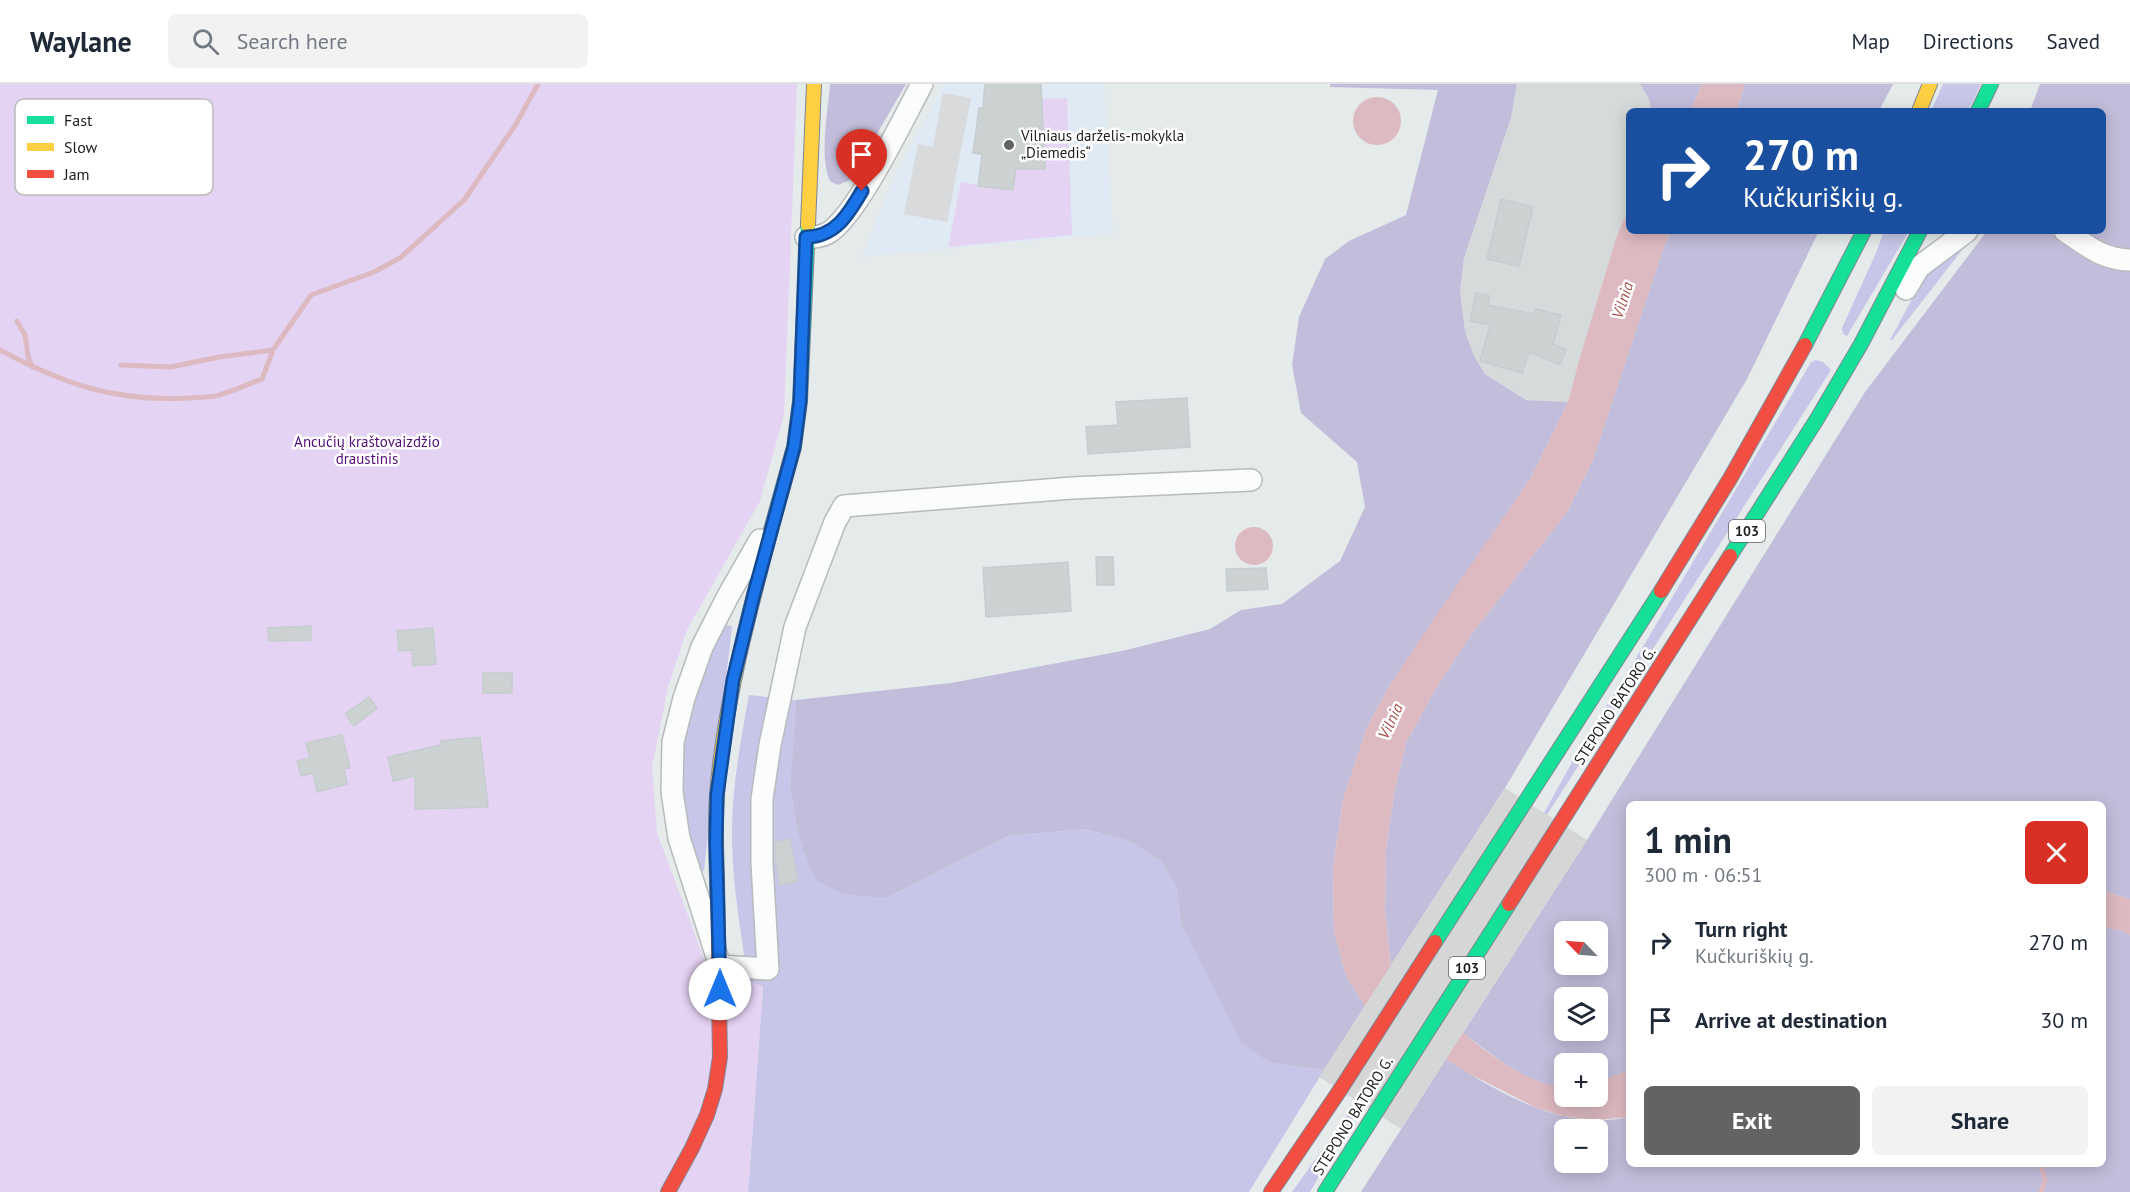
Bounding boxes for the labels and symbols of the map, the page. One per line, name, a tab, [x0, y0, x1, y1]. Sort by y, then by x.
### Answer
legend	[15, 99, 213, 195]
text: Fast	[64, 110, 93, 130]
place label: Vilniaus darželis-mokykla „Diemedis“	[1020, 126, 1184, 162]
pin	[836, 129, 887, 191]
text: Slow	[64, 137, 98, 157]
marker: Vilniaus darželis-mokykla „Diemedis“	[1002, 138, 1016, 152]
text: Jam	[63, 164, 90, 184]
water label: Vilnia	[1607, 279, 1637, 321]
park label: Ancučių kraštovaizdžio draustinis	[294, 432, 440, 468]
road number: 103	[1729, 520, 1765, 542]
street label: STEPONO BATORO G.	[1569, 643, 1660, 768]
water label: Vilnia	[1373, 700, 1407, 742]
north arrow	[1554, 921, 1608, 975]
position arrow	[688, 957, 752, 1021]
road number: 103	[1449, 957, 1485, 979]
street label: STEPONO BATORO G.	[1308, 1053, 1397, 1179]

